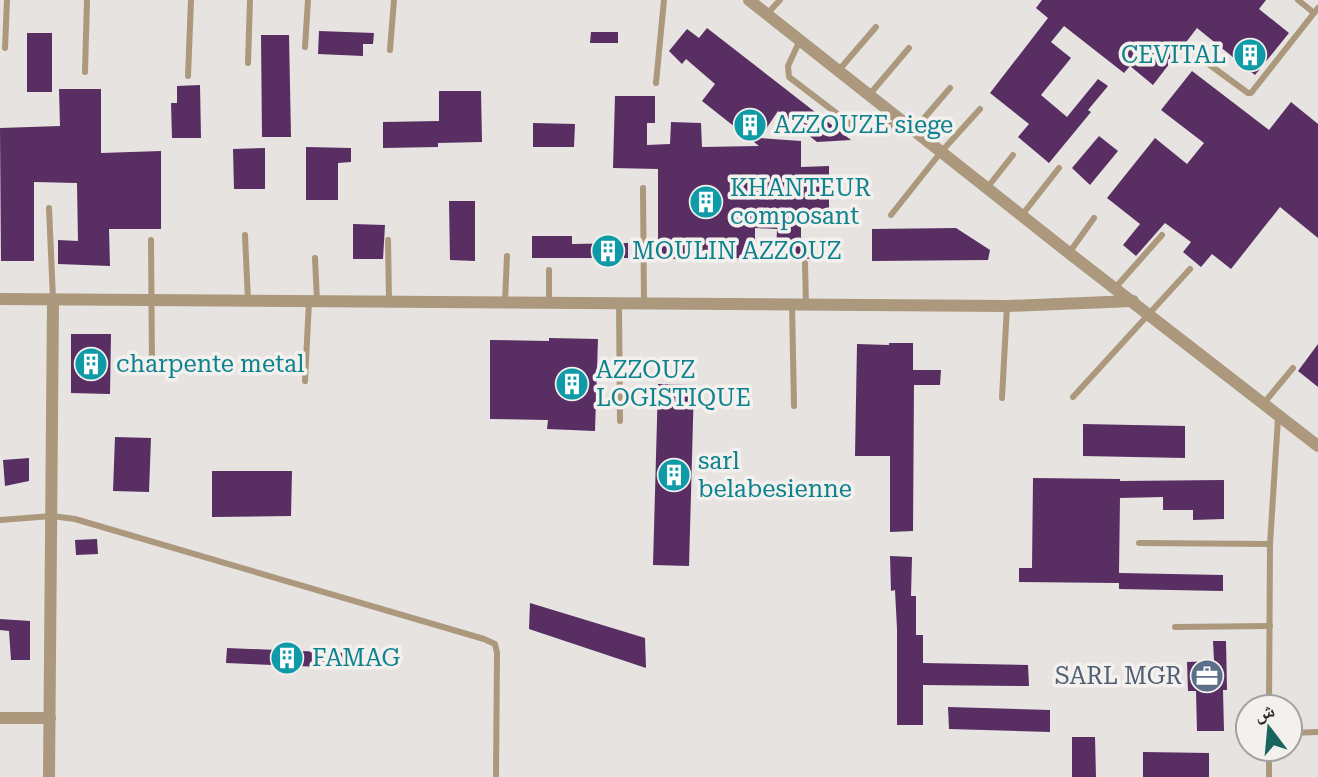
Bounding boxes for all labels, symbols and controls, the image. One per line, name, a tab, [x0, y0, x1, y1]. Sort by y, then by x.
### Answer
building icon: CEVITAL	[1231, 36, 1269, 74]
place label: CEVITAL	[1121, 41, 1226, 69]
building icon: AZZOUZE siege	[731, 106, 769, 144]
place label: AZZOUZE siege	[774, 111, 953, 139]
place label: KHANTEUR composant	[730, 174, 871, 230]
building icon: KHANTEUR composant	[687, 183, 725, 221]
building icon: MOULIN AZZOUZ	[589, 232, 627, 270]
place label: MOULIN AZZOUZ	[632, 237, 842, 265]
building icon: charpente metal	[72, 345, 110, 383]
place label: charpente metal	[116, 350, 304, 378]
place label: AZZOUZ LOGISTIQUE	[596, 356, 751, 412]
building icon: AZZOUZ LOGISTIQUE	[553, 365, 591, 403]
place label: sarl belabesienne	[698, 447, 852, 503]
building icon: sarl belabesienne	[655, 456, 693, 494]
building icon: FAMAG	[268, 639, 306, 677]
place label: FAMAG	[312, 644, 401, 672]
office icon: SARL MGR	[1188, 657, 1226, 695]
place label: SARL MGR	[1055, 662, 1182, 690]
north arrow	[1234, 693, 1304, 763]
text: ش	[1252, 698, 1277, 726]

